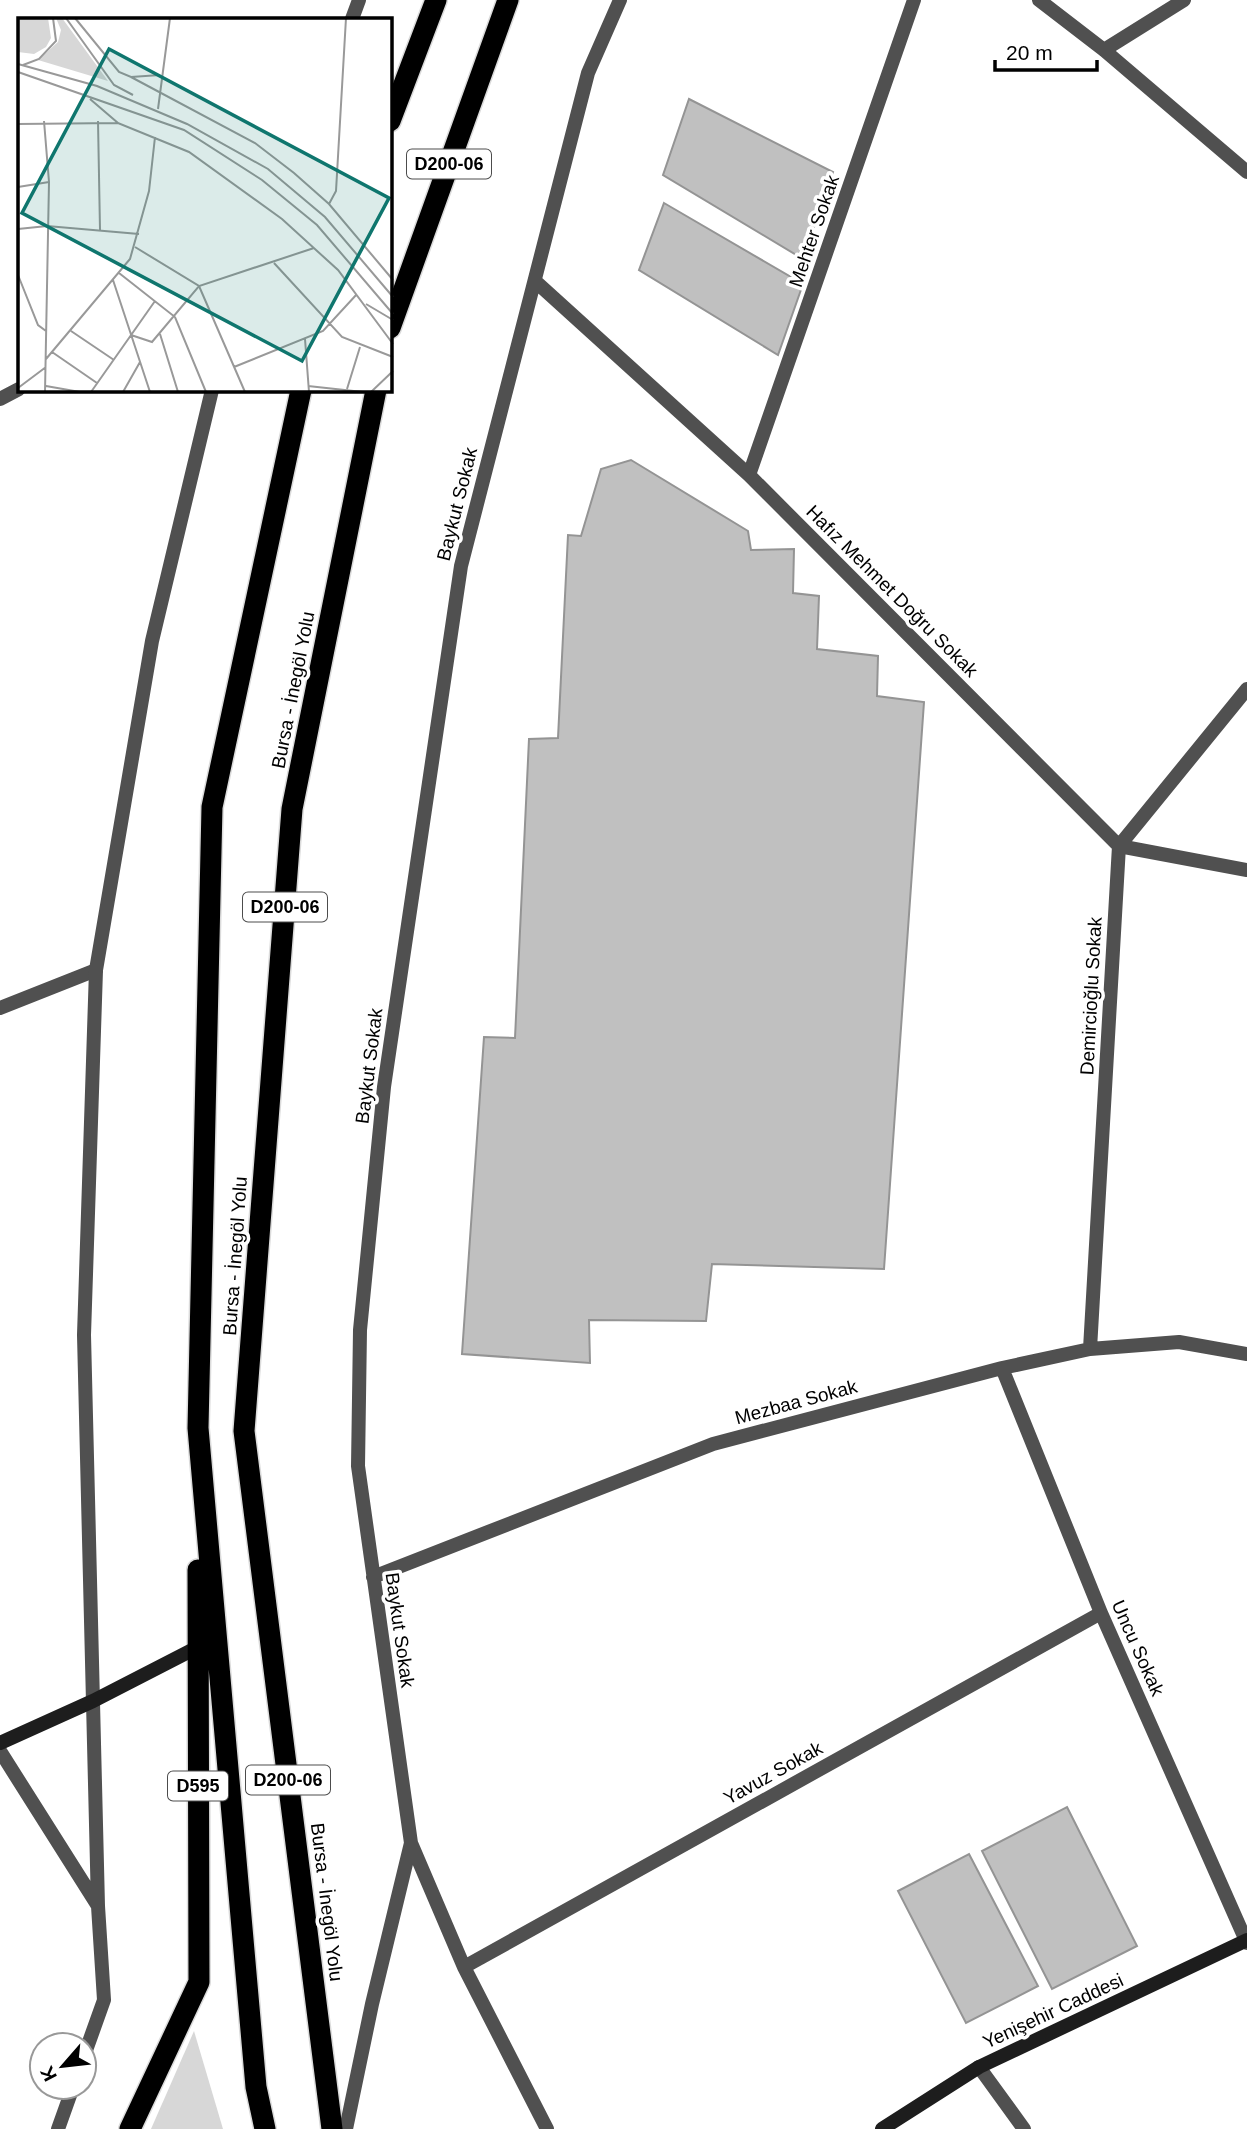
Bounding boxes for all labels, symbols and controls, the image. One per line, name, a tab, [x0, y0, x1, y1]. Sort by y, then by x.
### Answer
inset map	[18, 18, 392, 392]
scale bar	[995, 28, 1096, 72]
text: 20 m	[1006, 41, 1053, 64]
road number: D200-06	[407, 149, 491, 178]
street label: Mehter Sokak	[785, 172, 843, 290]
street label: Baykut Sokak	[433, 445, 481, 563]
street label: Hafız Mehmet Doğru Sokak	[802, 501, 982, 681]
street label: Bursa - İnegöl Yolu	[267, 610, 319, 770]
road number: D200-06	[243, 893, 327, 922]
street label: Demircioğlu Sokak	[1076, 916, 1106, 1076]
street label: Baykut Sokak	[351, 1007, 387, 1125]
street label: Bursa - İnegöl Yolu	[219, 1176, 251, 1336]
street label: Mezbaa Sokak	[733, 1375, 860, 1428]
street label: Baykut Sokak	[382, 1571, 419, 1689]
street label: Uncu Sokak	[1108, 1597, 1169, 1700]
street label: Yavuz Sokak	[720, 1737, 826, 1809]
road number: D200-06	[246, 1765, 330, 1794]
road number: D595	[168, 1772, 228, 1800]
street label: Bursa - İnegöl Yolu	[307, 1822, 347, 1982]
street label: Yenişehir Caddesi	[979, 1969, 1127, 2053]
north arrow	[28, 2031, 98, 2101]
text: K	[36, 2063, 61, 2085]

